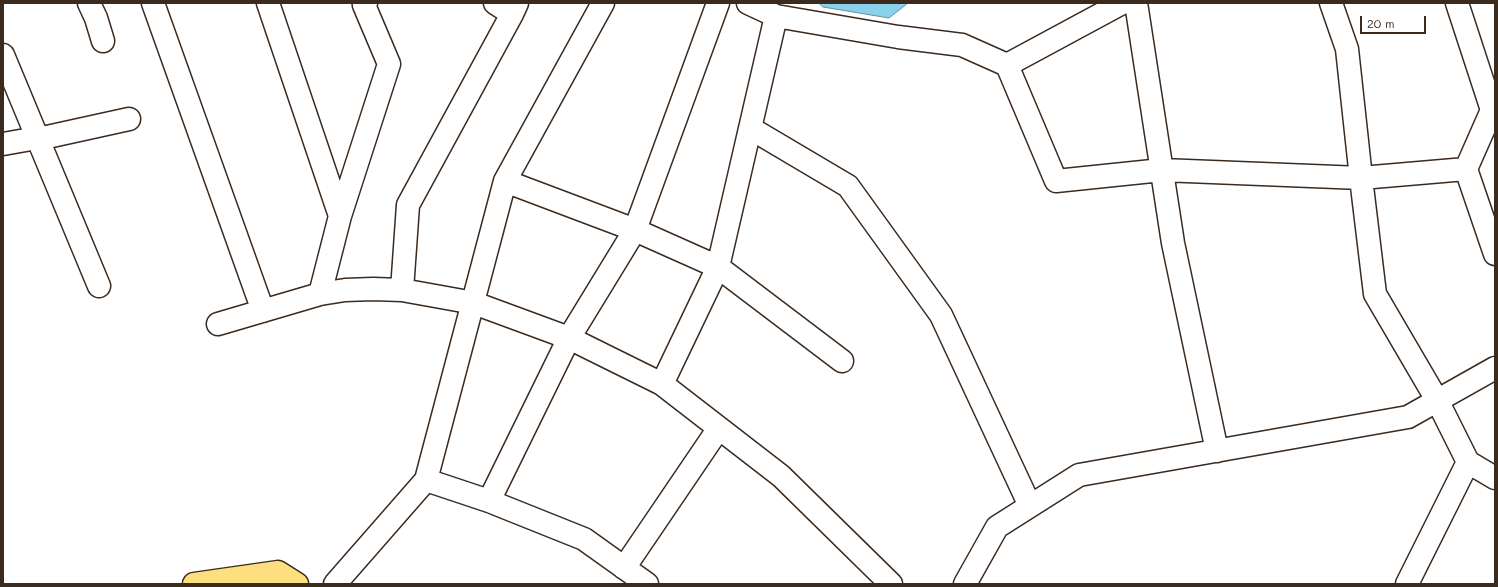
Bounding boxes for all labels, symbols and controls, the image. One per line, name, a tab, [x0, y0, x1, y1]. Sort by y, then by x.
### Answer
scale bar	[1362, 8, 1428, 34]
text: 20 m	[1367, 15, 1395, 31]

